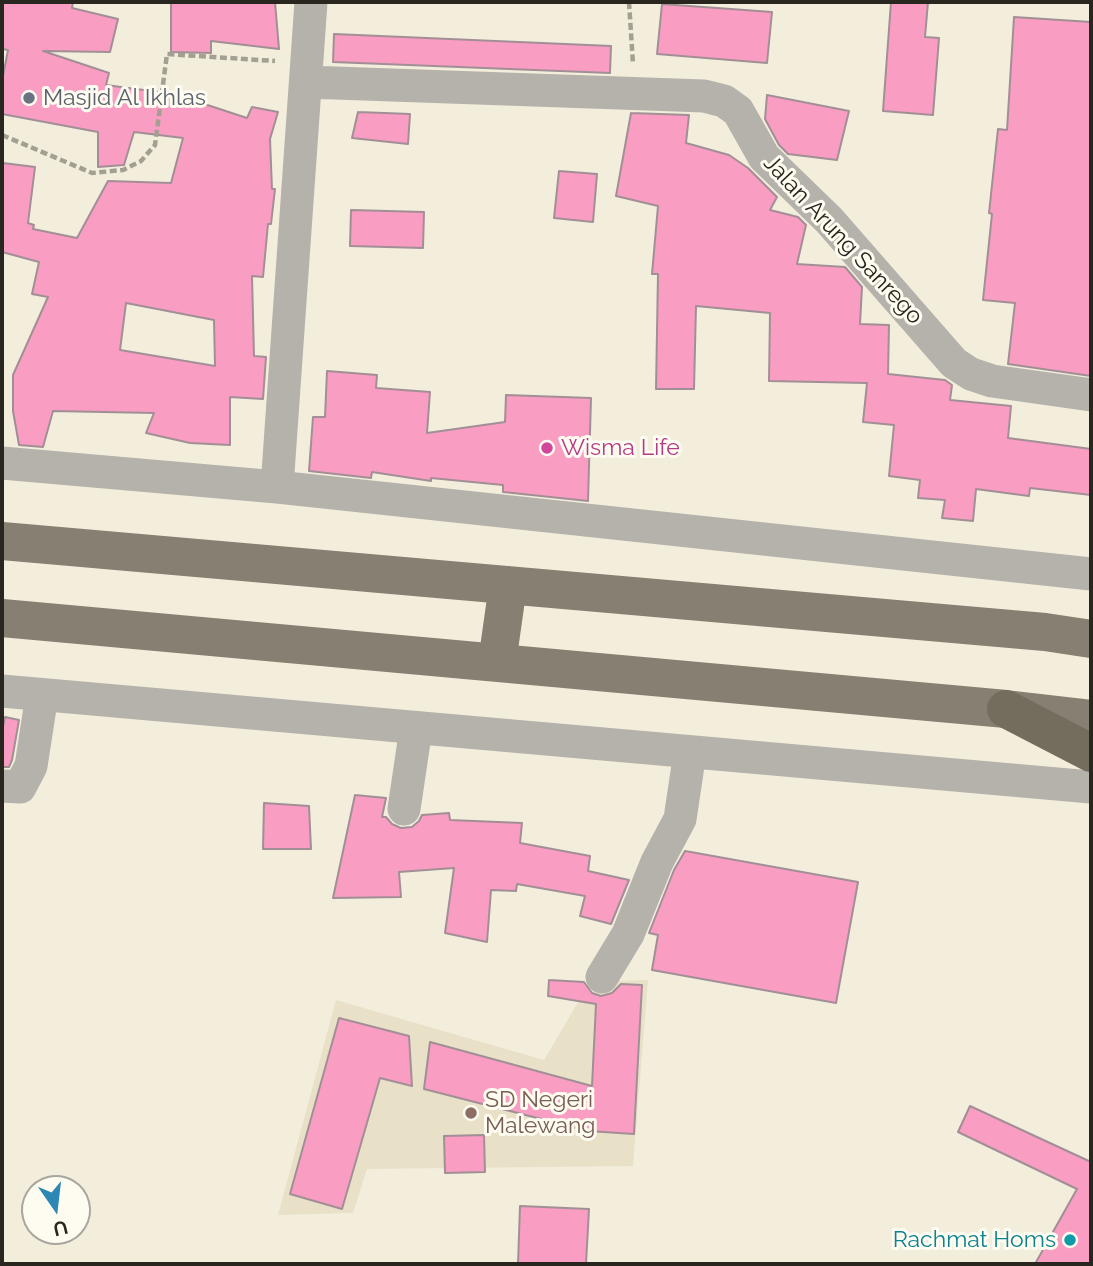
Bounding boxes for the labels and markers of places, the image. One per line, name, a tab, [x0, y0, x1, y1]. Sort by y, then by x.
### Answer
place label: Masjid Al Ikhlas	[43, 84, 206, 112]
marker: Masjid Al Ikhlas	[21, 90, 37, 106]
place label: Wisma Life	[561, 434, 680, 462]
marker: Wisma Life	[539, 440, 555, 456]
place label: SD Negeri Malewang	[485, 1086, 596, 1140]
marker: SD Negeri Malewang	[463, 1105, 479, 1121]
place label: Rachmat Homs	[893, 1226, 1056, 1254]
marker: Rachmat Homs	[1062, 1232, 1078, 1248]

